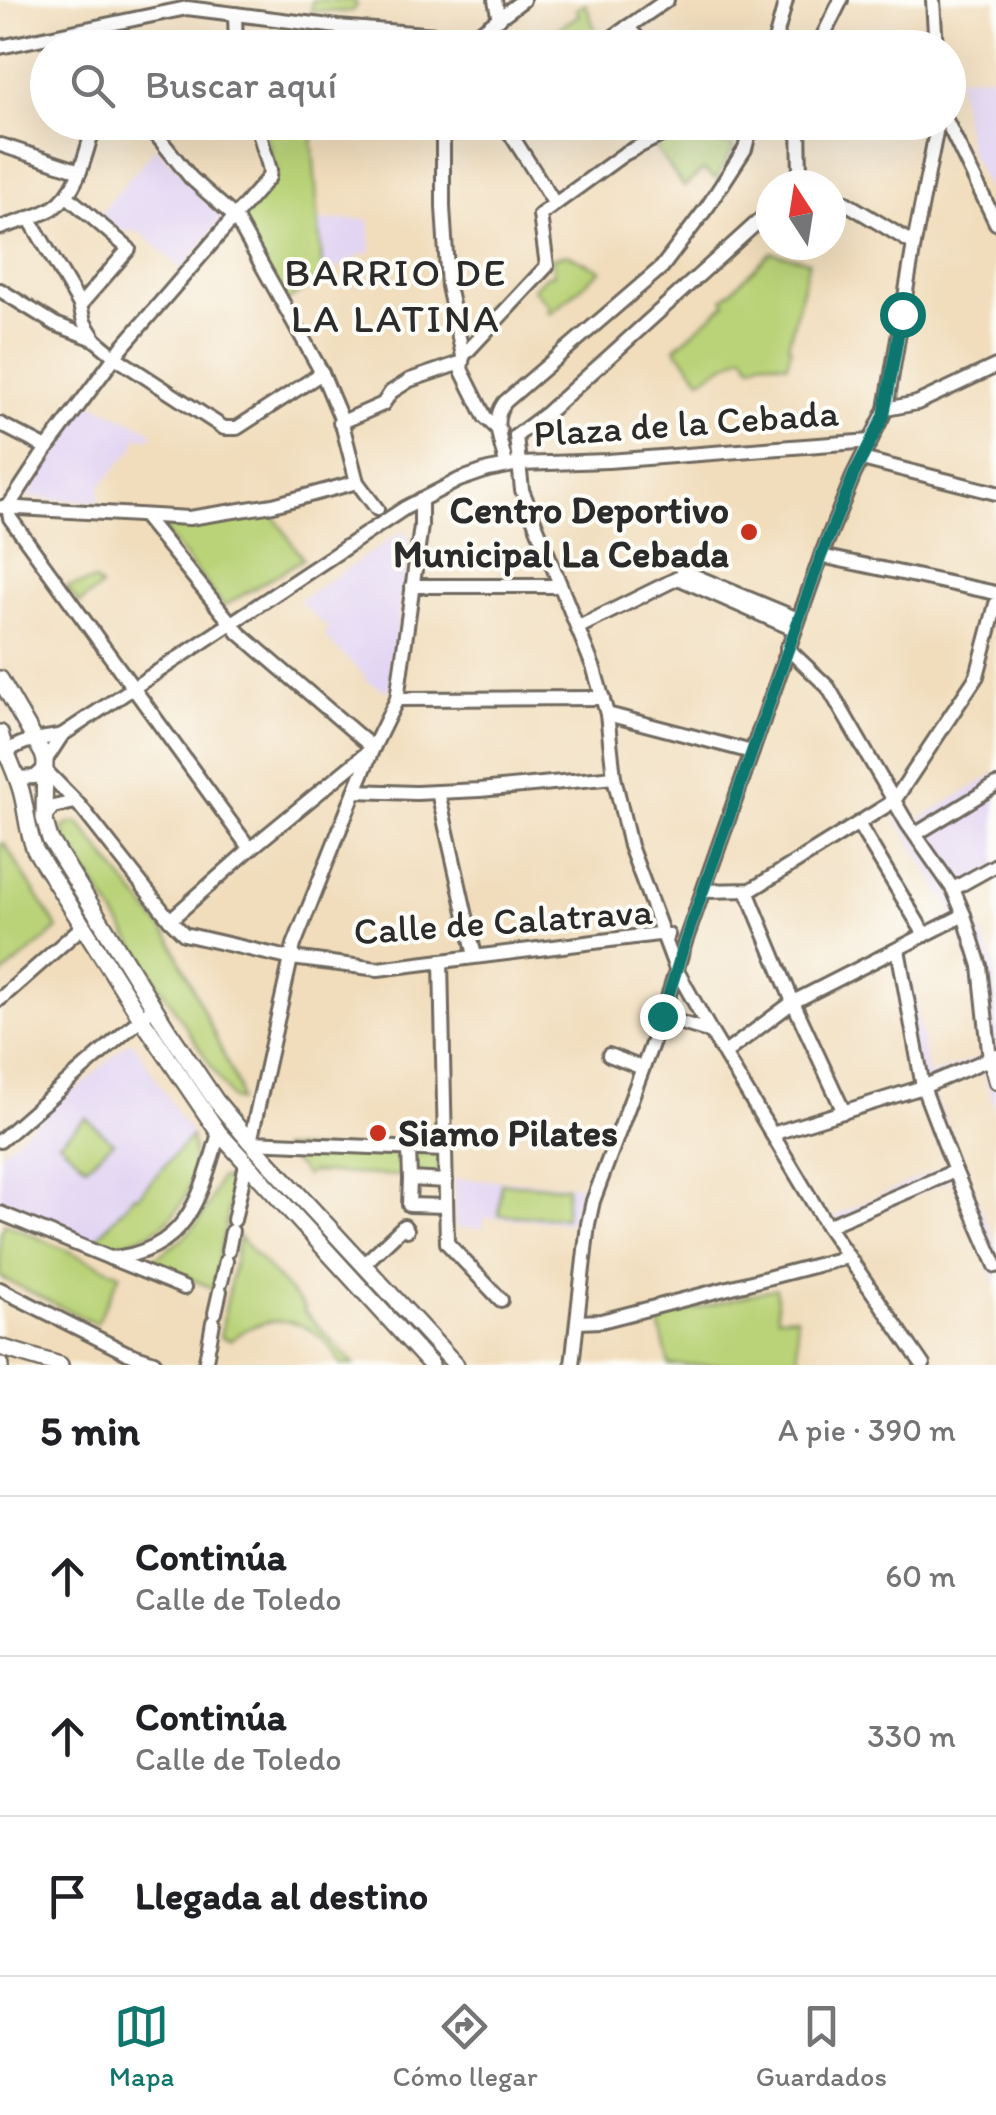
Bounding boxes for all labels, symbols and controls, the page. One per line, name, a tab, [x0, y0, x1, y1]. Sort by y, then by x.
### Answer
search box	[30, 30, 966, 140]
icon: search	[65, 58, 120, 113]
text: Buscar aquí	[145, 62, 337, 108]
north arrow	[756, 170, 846, 260]
district label: BARRIO DE LA LATINA	[284, 248, 508, 342]
route start	[880, 292, 926, 338]
street label: Plaza de la Cebada	[532, 389, 840, 457]
place label: Centro Deportivo Municipal La Cebada	[393, 487, 729, 577]
marker: Centro Deportivo Municipal La Cebada	[738, 521, 760, 543]
street label: Calle de Calatrava	[352, 888, 654, 954]
route end	[640, 994, 686, 1040]
place label: Siamo Pilates	[398, 1110, 618, 1156]
marker: Siamo Pilates	[367, 1122, 389, 1144]
text: 5 min	[40, 1405, 140, 1456]
text: A pie · 390 m	[778, 1411, 956, 1449]
text: Continúa	[135, 1534, 287, 1580]
icon: ahead	[40, 1549, 95, 1604]
text: 60 m	[885, 1557, 956, 1595]
text: Calle de Toledo	[135, 1580, 342, 1618]
text: Continúa	[135, 1694, 287, 1740]
icon: ahead	[40, 1709, 95, 1764]
text: 330 m	[867, 1717, 956, 1755]
text: Calle de Toledo	[135, 1740, 342, 1778]
icon: arrive	[40, 1869, 95, 1924]
text: Llegada al destino	[135, 1873, 428, 1919]
tab: Mapa	[109, 1999, 174, 2093]
tab: Cómo llegar	[392, 1999, 537, 2093]
tab: Guardados	[756, 1999, 887, 2093]

